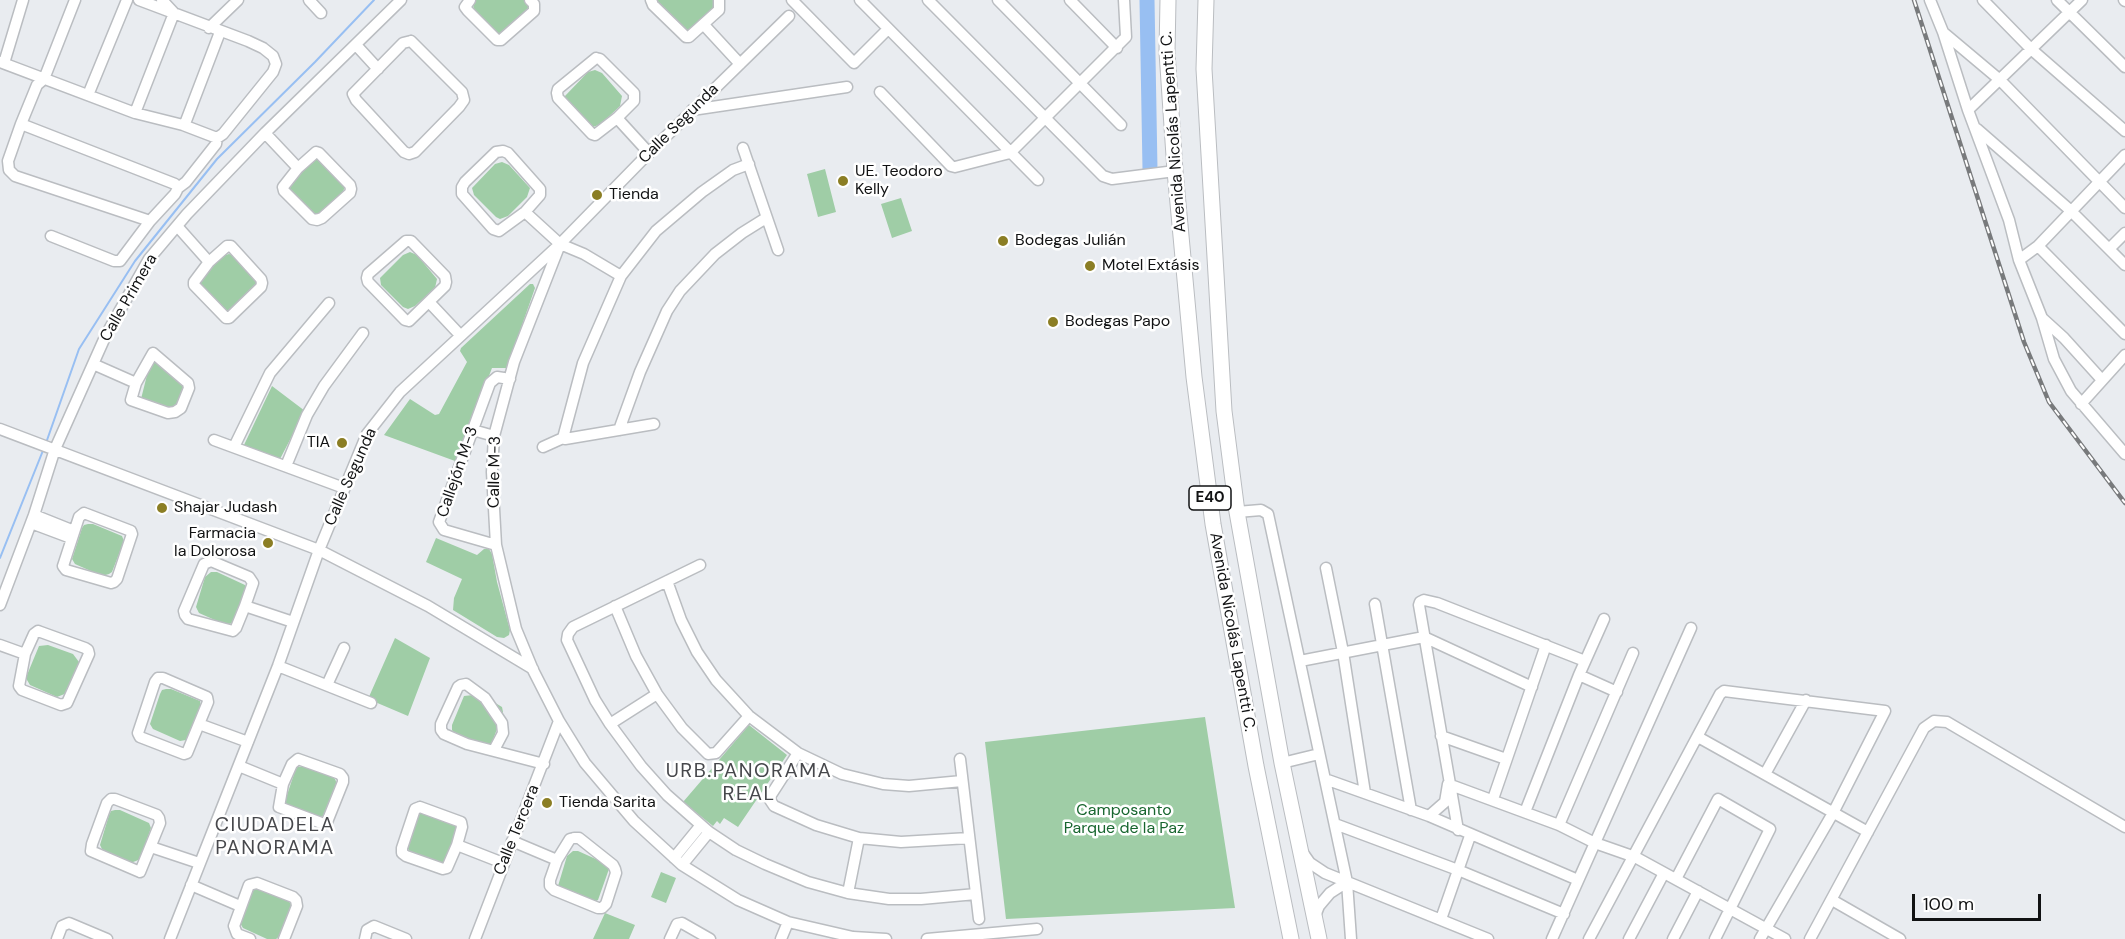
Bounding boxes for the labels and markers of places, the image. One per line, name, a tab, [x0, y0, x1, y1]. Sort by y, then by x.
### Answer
place label: UE. Teodoro Kelly	[855, 162, 943, 200]
marker: UE. Teodoro Kelly	[836, 174, 850, 188]
place label: Tienda	[609, 185, 659, 205]
marker: Tienda	[590, 188, 604, 202]
place label: Bodegas Julián	[1015, 231, 1126, 251]
marker: Bodegas Julián	[996, 234, 1010, 248]
place label: Motel Extásis	[1102, 256, 1199, 276]
marker: Motel Extásis	[1083, 259, 1097, 273]
place label: Bodegas Papo	[1065, 312, 1170, 332]
marker: Bodegas Papo	[1046, 315, 1060, 329]
place label: TIA	[307, 433, 330, 453]
marker: TIA	[335, 436, 349, 450]
place label: Shajar Judash	[174, 498, 277, 518]
marker: Shajar Judash	[155, 501, 169, 515]
place label: Farmacia la Dolorosa	[174, 524, 256, 562]
marker: Farmacia la Dolorosa	[261, 536, 275, 550]
place label: Tienda Sarita	[559, 793, 656, 813]
marker: Tienda Sarita	[540, 796, 554, 810]

